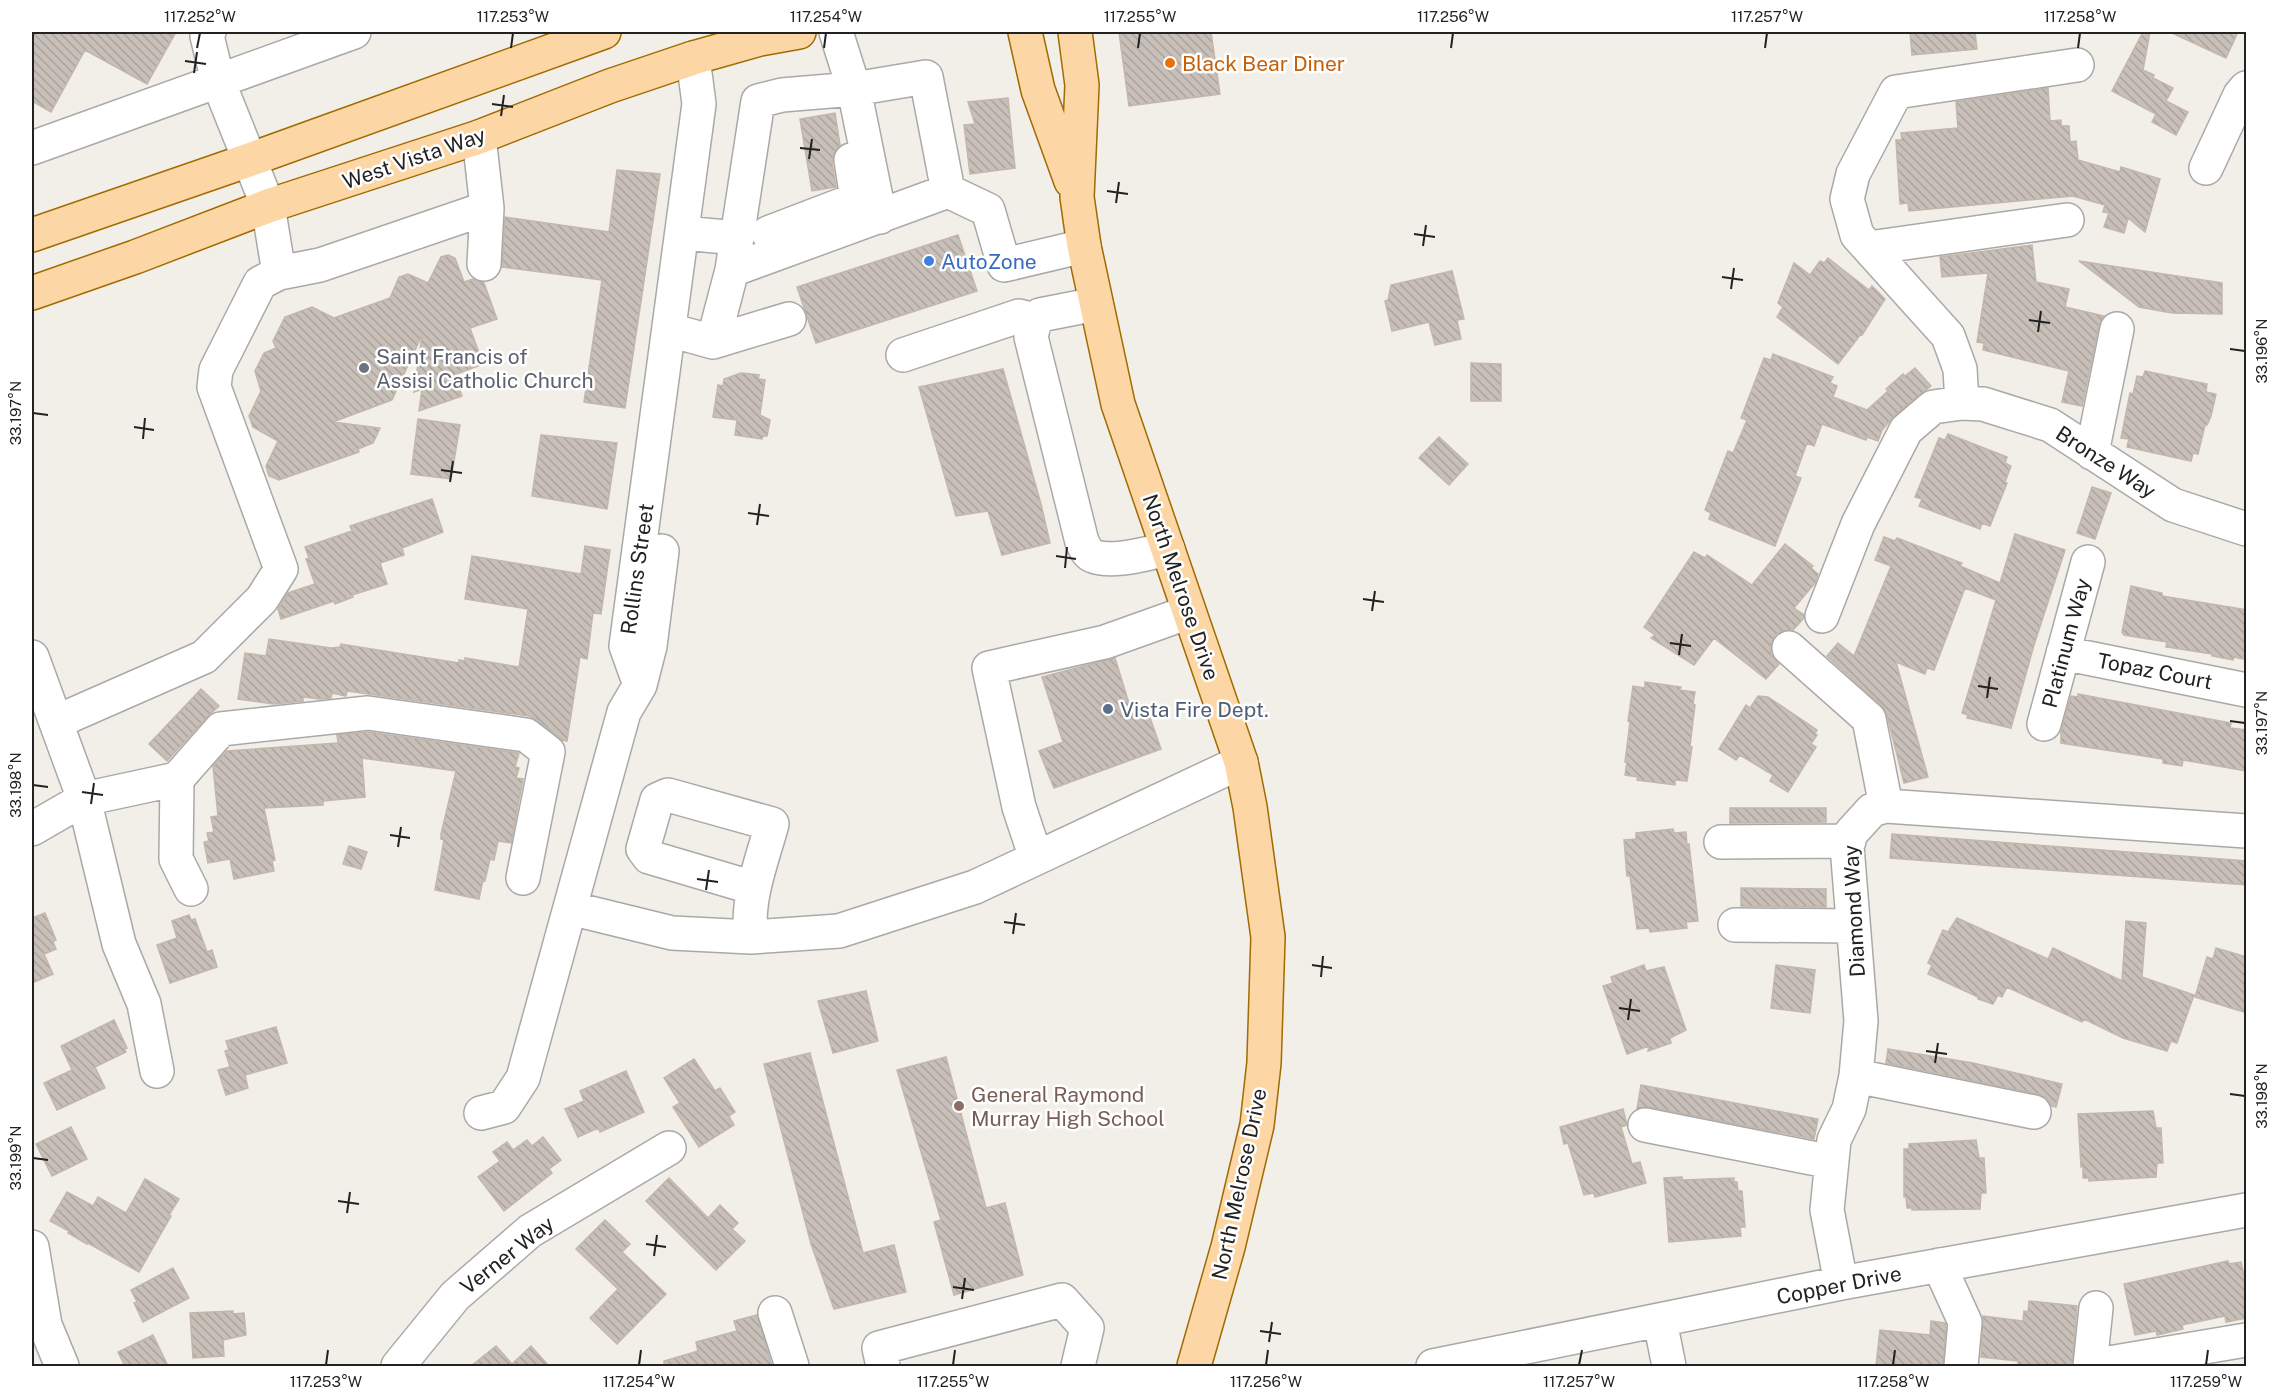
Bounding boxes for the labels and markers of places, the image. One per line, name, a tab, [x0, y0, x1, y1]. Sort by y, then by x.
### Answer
place label: Black Bear Diner	[1182, 51, 1345, 76]
marker: Black Bear Diner	[1163, 56, 1177, 70]
place label: AutoZone	[941, 249, 1037, 274]
marker: AutoZone	[922, 254, 936, 268]
place label: Saint Francis of Assisi Catholic Church	[376, 344, 594, 393]
marker: Saint Francis of Assisi Catholic Church	[357, 361, 371, 375]
place label: Vista Fire Dept.	[1120, 697, 1269, 722]
marker: Vista Fire Dept.	[1101, 702, 1115, 716]
place label: General Raymond Murray High School	[971, 1082, 1165, 1131]
marker: General Raymond Murray High School	[952, 1099, 966, 1113]

